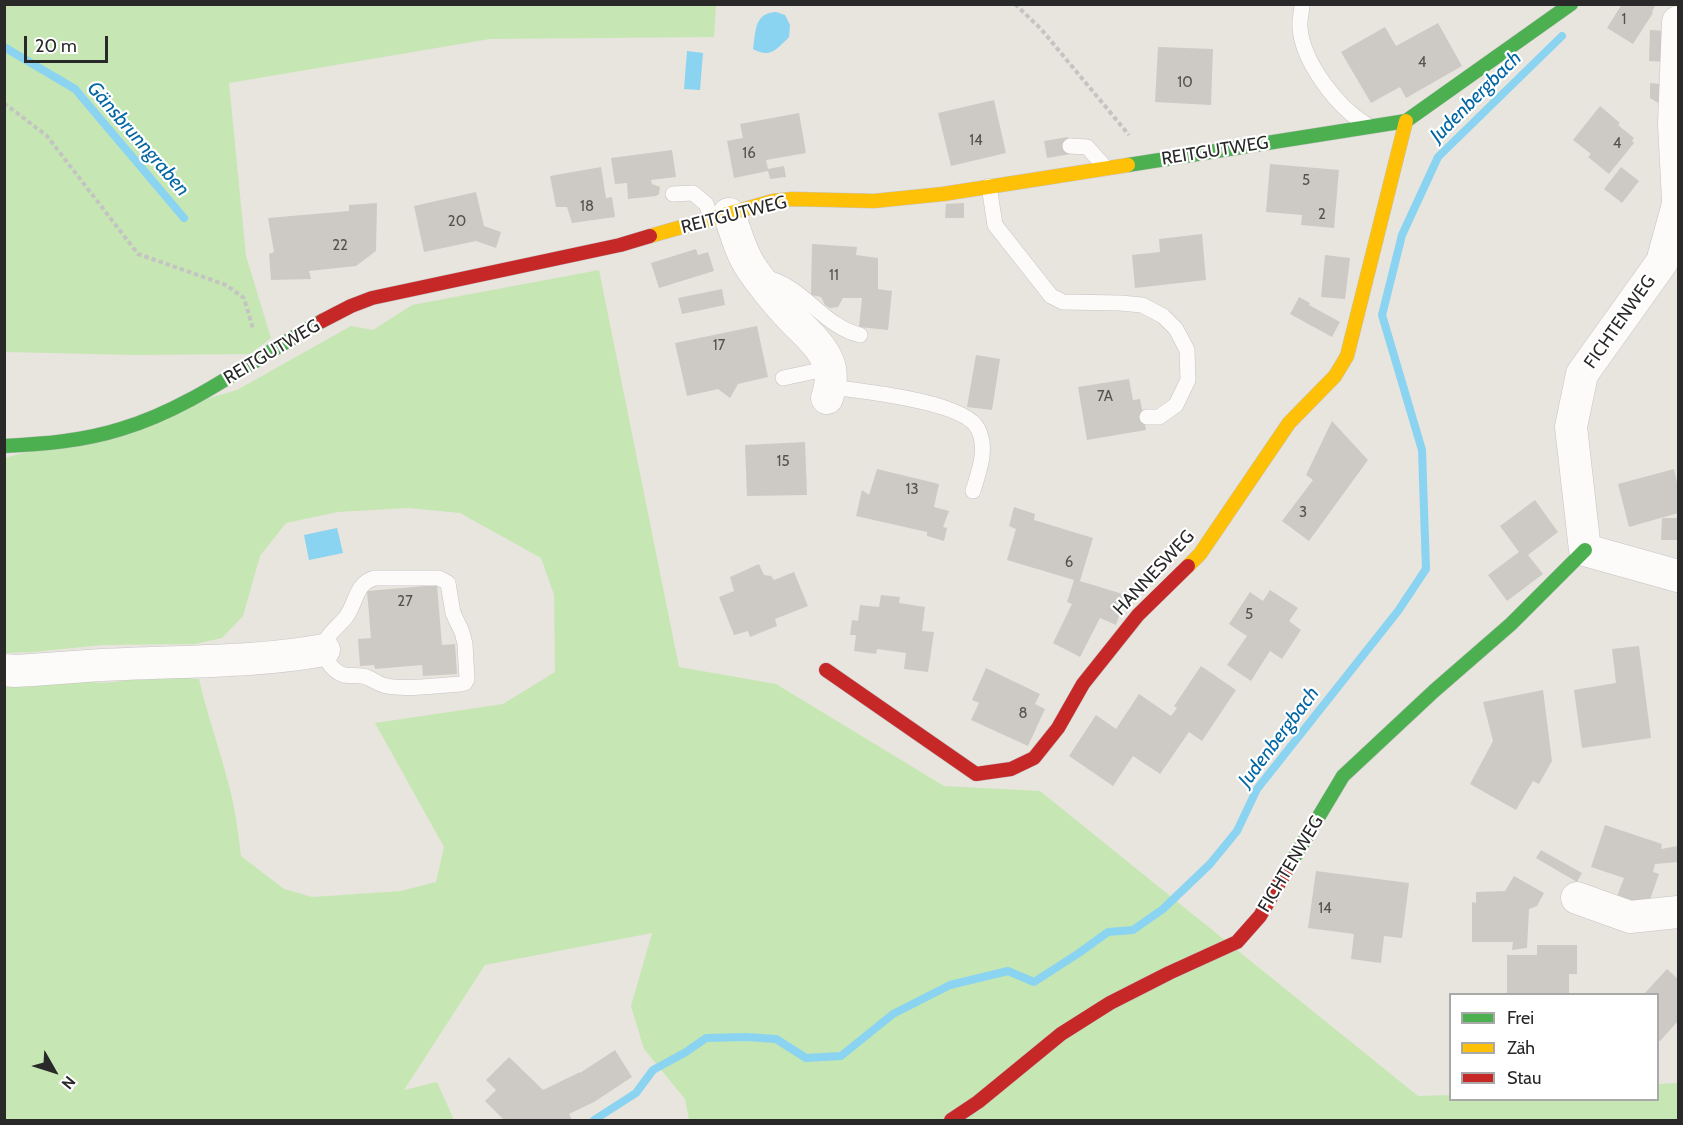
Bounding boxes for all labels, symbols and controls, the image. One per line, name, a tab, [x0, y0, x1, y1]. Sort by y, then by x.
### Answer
house number: 1	[1622, 11, 1626, 29]
scale bar	[27, 24, 111, 62]
text: 20 m	[35, 35, 77, 57]
water label: Judenbergbach	[1425, 46, 1527, 148]
house number: 4	[1418, 54, 1426, 72]
house number: 10	[1177, 74, 1193, 92]
water label: Gänsbrunngraben	[82, 77, 194, 201]
house number: 14	[969, 132, 983, 150]
street label: REITGUTWEG	[1160, 132, 1270, 170]
house number: 4	[1613, 135, 1621, 153]
house number: 16	[742, 145, 756, 163]
house number: 5	[1302, 172, 1310, 190]
street label: REITGUTWEG	[679, 191, 789, 239]
house number: 18	[580, 198, 594, 216]
house number: 2	[1318, 206, 1326, 224]
house number: 20	[448, 213, 466, 231]
house number: 22	[332, 237, 348, 255]
house number: 11	[829, 267, 839, 285]
street label: FICHTENWEG	[1580, 271, 1660, 373]
street label: REITGUTWEG	[220, 315, 324, 389]
house number: 17	[713, 337, 725, 355]
house number: 7A	[1097, 388, 1113, 406]
house number: 15	[776, 453, 790, 471]
house number: 13	[905, 481, 919, 499]
house number: 3	[1299, 504, 1307, 522]
street label: HANNESWEG	[1109, 526, 1199, 620]
house number: 6	[1065, 554, 1073, 572]
house number: 27	[397, 593, 413, 611]
house number: 5	[1245, 606, 1253, 624]
water label: Judenbergbach	[1234, 682, 1324, 792]
house number: 8	[1018, 705, 1028, 723]
street label: FICHTENWEG	[1254, 812, 1328, 916]
house number: 14	[1318, 900, 1332, 918]
legend	[1449, 993, 1659, 1101]
text: Frei	[1507, 1007, 1534, 1029]
text: Zäh	[1507, 1037, 1535, 1059]
north arrow	[24, 1041, 84, 1101]
text: Stau	[1507, 1067, 1541, 1089]
text: N	[57, 1072, 79, 1093]

